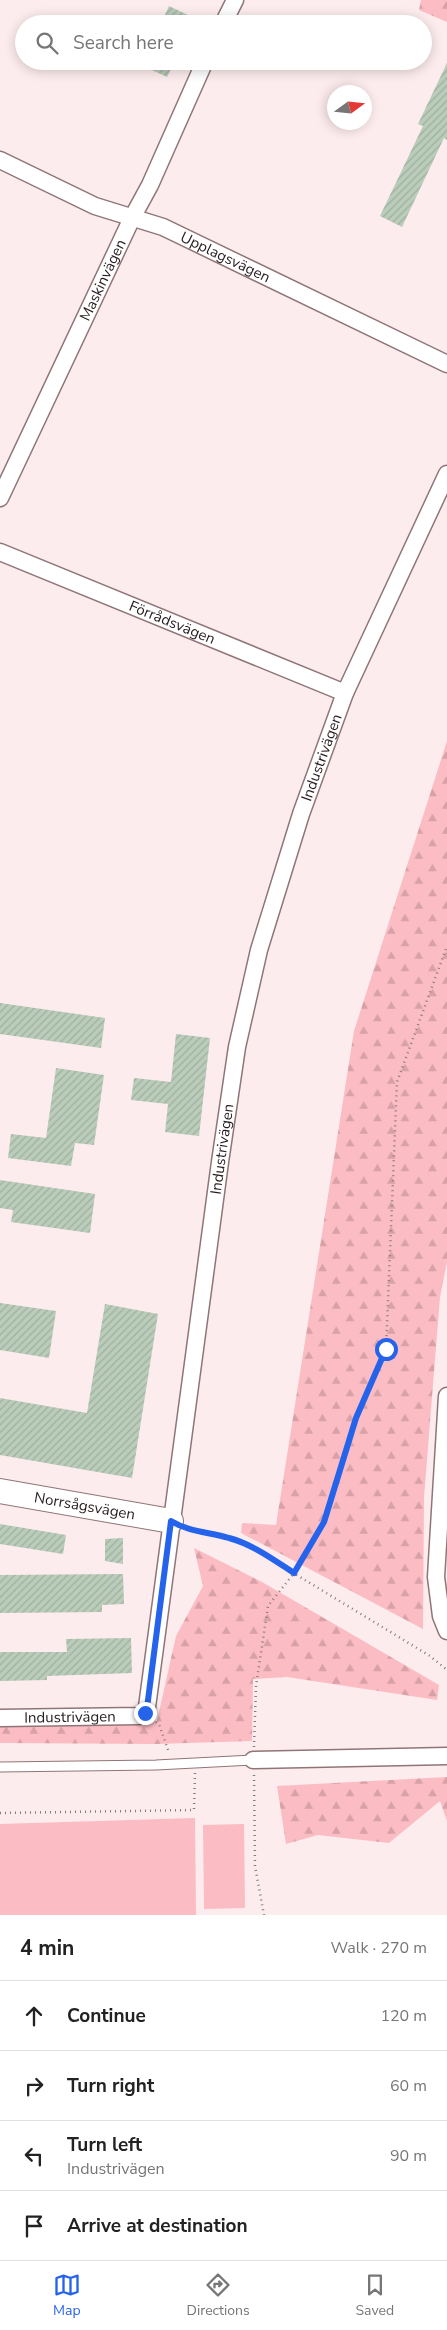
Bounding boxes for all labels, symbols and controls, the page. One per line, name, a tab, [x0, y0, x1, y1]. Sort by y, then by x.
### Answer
search box	[15, 15, 432, 70]
icon: search	[33, 29, 61, 57]
text: Search here	[73, 30, 174, 56]
north arrow	[327, 85, 372, 130]
street label: Upplagsvägen	[177, 227, 274, 287]
street label: Maskinvägen	[75, 236, 131, 324]
street label: Förrådsvägen	[126, 596, 218, 649]
street label: Industrivägen	[296, 711, 347, 804]
street label: Industrivägen	[206, 1102, 239, 1196]
route start	[375, 1338, 398, 1361]
street label: Norrsågsvägen	[33, 1487, 137, 1525]
route end	[134, 1702, 157, 1725]
street label: Industrivägen	[24, 1706, 116, 1728]
text: 4 min	[20, 1934, 74, 1962]
text: Walk · 270 m	[331, 1937, 427, 1959]
icon: ahead	[20, 2002, 48, 2030]
text: Continue	[67, 2003, 146, 2029]
text: 120 m	[380, 2005, 427, 2027]
icon: right	[20, 2072, 48, 2100]
text: Turn right	[67, 2073, 154, 2099]
text: 60 m	[390, 2075, 427, 2097]
text: Turn left	[67, 2132, 142, 2158]
icon: left	[20, 2142, 48, 2170]
text: 90 m	[390, 2145, 427, 2167]
text: Industrivägen	[67, 2158, 165, 2180]
icon: arrive	[20, 2212, 48, 2240]
text: Arrive at destination	[67, 2213, 248, 2239]
tab: Map	[53, 2271, 81, 2320]
tab: Directions	[187, 2271, 250, 2320]
tab: Saved	[355, 2271, 394, 2320]

